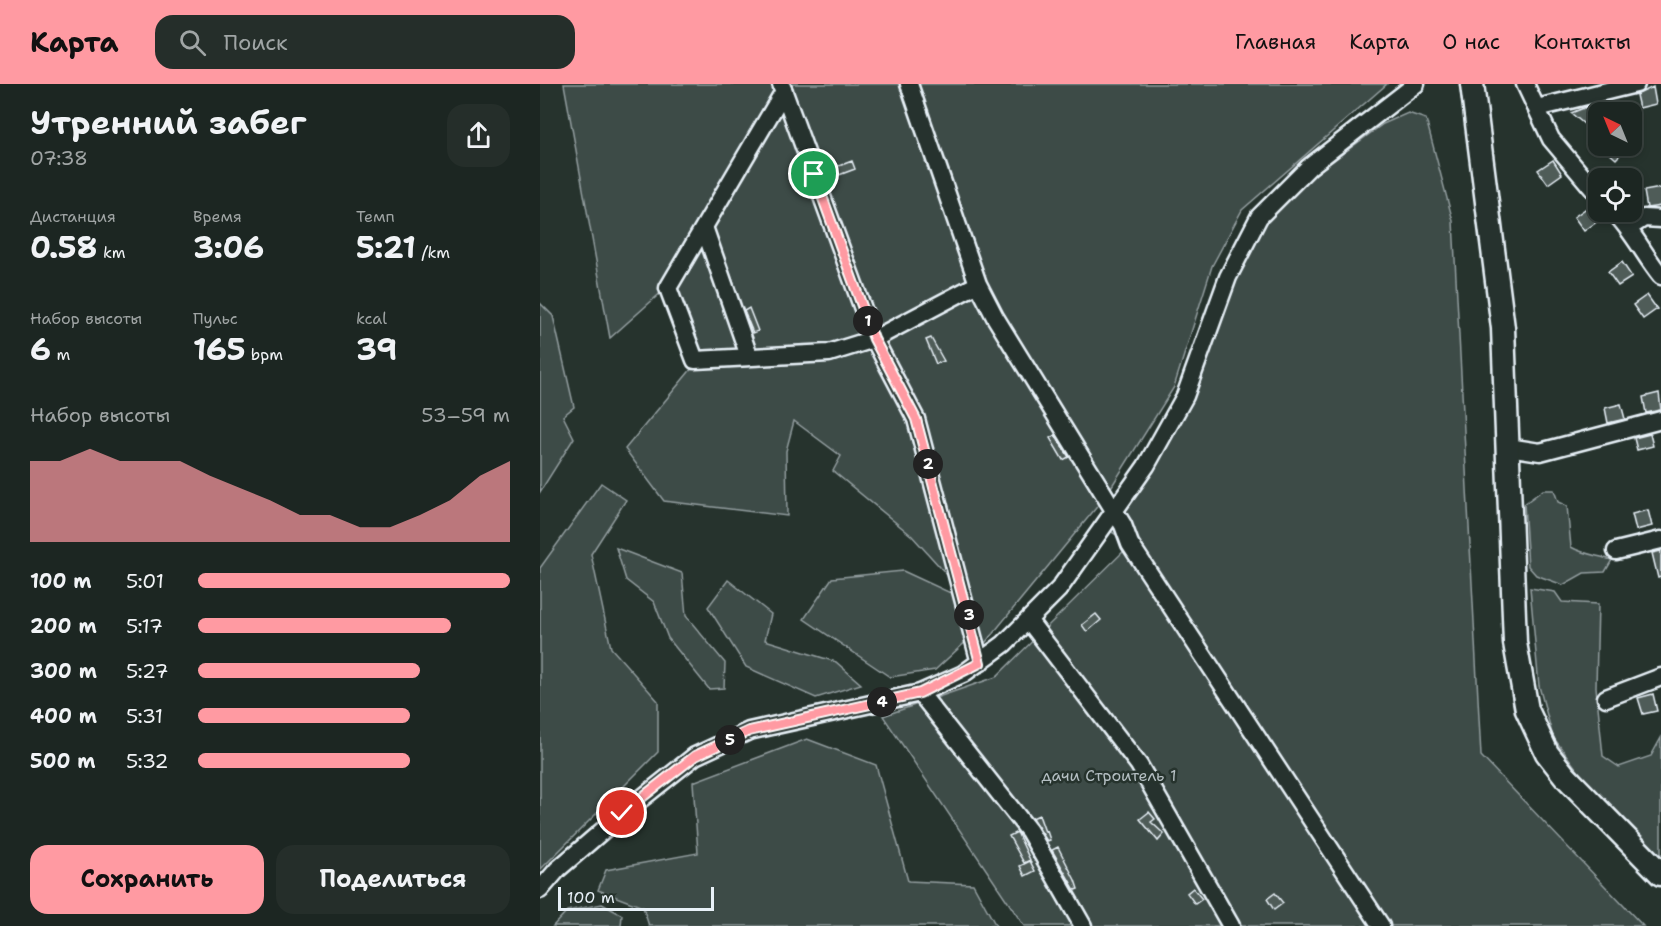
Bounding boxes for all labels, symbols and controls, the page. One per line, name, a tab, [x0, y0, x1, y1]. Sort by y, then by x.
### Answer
search box	[155, 15, 575, 69]
text: Карта	[30, 23, 119, 61]
icon: search	[176, 26, 209, 59]
text: Поиск	[224, 28, 288, 57]
text: Главная	[1235, 28, 1316, 56]
text: Карта	[1349, 28, 1409, 56]
text: О нас	[1442, 28, 1500, 56]
text: Контакты	[1533, 28, 1631, 56]
text: Утренний забег	[30, 100, 307, 145]
north arrow	[1588, 102, 1642, 156]
map controls	[1588, 102, 1642, 222]
button: share	[447, 104, 510, 167]
text: 07:38	[30, 145, 88, 171]
pin	[788, 148, 839, 199]
icon: arrive	[797, 157, 830, 190]
button: locate	[1588, 168, 1642, 222]
text: Дистанция	[30, 206, 116, 227]
text: Время	[193, 206, 242, 227]
text: Темп	[356, 206, 395, 227]
text: 0.58	[30, 227, 97, 268]
text: 3:06	[193, 227, 264, 268]
text: 5:21	[356, 227, 416, 268]
text: km	[97, 242, 126, 263]
text: /km	[416, 242, 450, 263]
pin: 1	[853, 306, 883, 336]
text: Набор высоты	[30, 308, 142, 329]
text: Пульс	[193, 308, 238, 329]
text: kcal	[356, 308, 387, 329]
text: 1	[864, 310, 872, 331]
text: 6	[30, 329, 51, 370]
text: 165	[193, 329, 245, 370]
text: 39	[356, 329, 397, 370]
text: m	[51, 344, 70, 365]
text: bpm	[245, 344, 283, 365]
text: Набор высоты	[30, 402, 170, 428]
text: 53–59 m	[421, 402, 510, 428]
pin: 2	[913, 449, 943, 479]
text: 2	[922, 453, 934, 474]
text: 100 m	[30, 568, 92, 594]
text: 5:01	[126, 568, 164, 594]
pin: 3	[954, 600, 984, 630]
text: 3	[963, 604, 975, 625]
text: 200 m	[30, 613, 97, 639]
text: 5:17	[126, 613, 163, 639]
text: 300 m	[30, 658, 97, 684]
text: 5:27	[126, 658, 169, 684]
pin: 4	[867, 687, 897, 717]
text: 4	[876, 691, 888, 712]
text: 400 m	[30, 703, 97, 729]
text: 5:31	[126, 703, 163, 729]
pin: 5	[715, 725, 745, 755]
text: 5	[725, 729, 735, 750]
text: 500 m	[30, 748, 96, 774]
text: 5:32	[126, 748, 169, 774]
park label: дачи Строитель 1	[1041, 765, 1177, 786]
pin	[596, 787, 647, 838]
icon: check	[605, 796, 638, 829]
button: Сохранить	[30, 845, 264, 914]
button: Поделиться	[276, 845, 510, 914]
scale bar	[558, 884, 714, 912]
text: 100 m	[567, 887, 615, 908]

